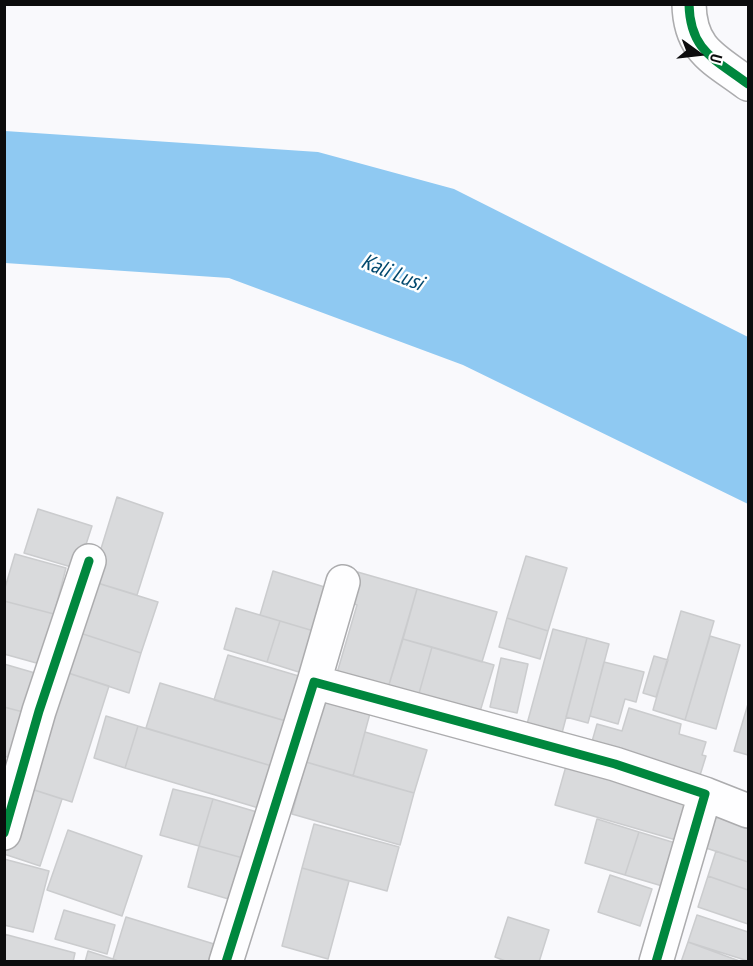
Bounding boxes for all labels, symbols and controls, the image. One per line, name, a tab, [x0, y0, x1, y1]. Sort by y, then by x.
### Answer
north arrow	[669, 24, 729, 84]
text: U	[706, 52, 727, 65]
water label: Kali Lusi	[357, 249, 427, 297]

